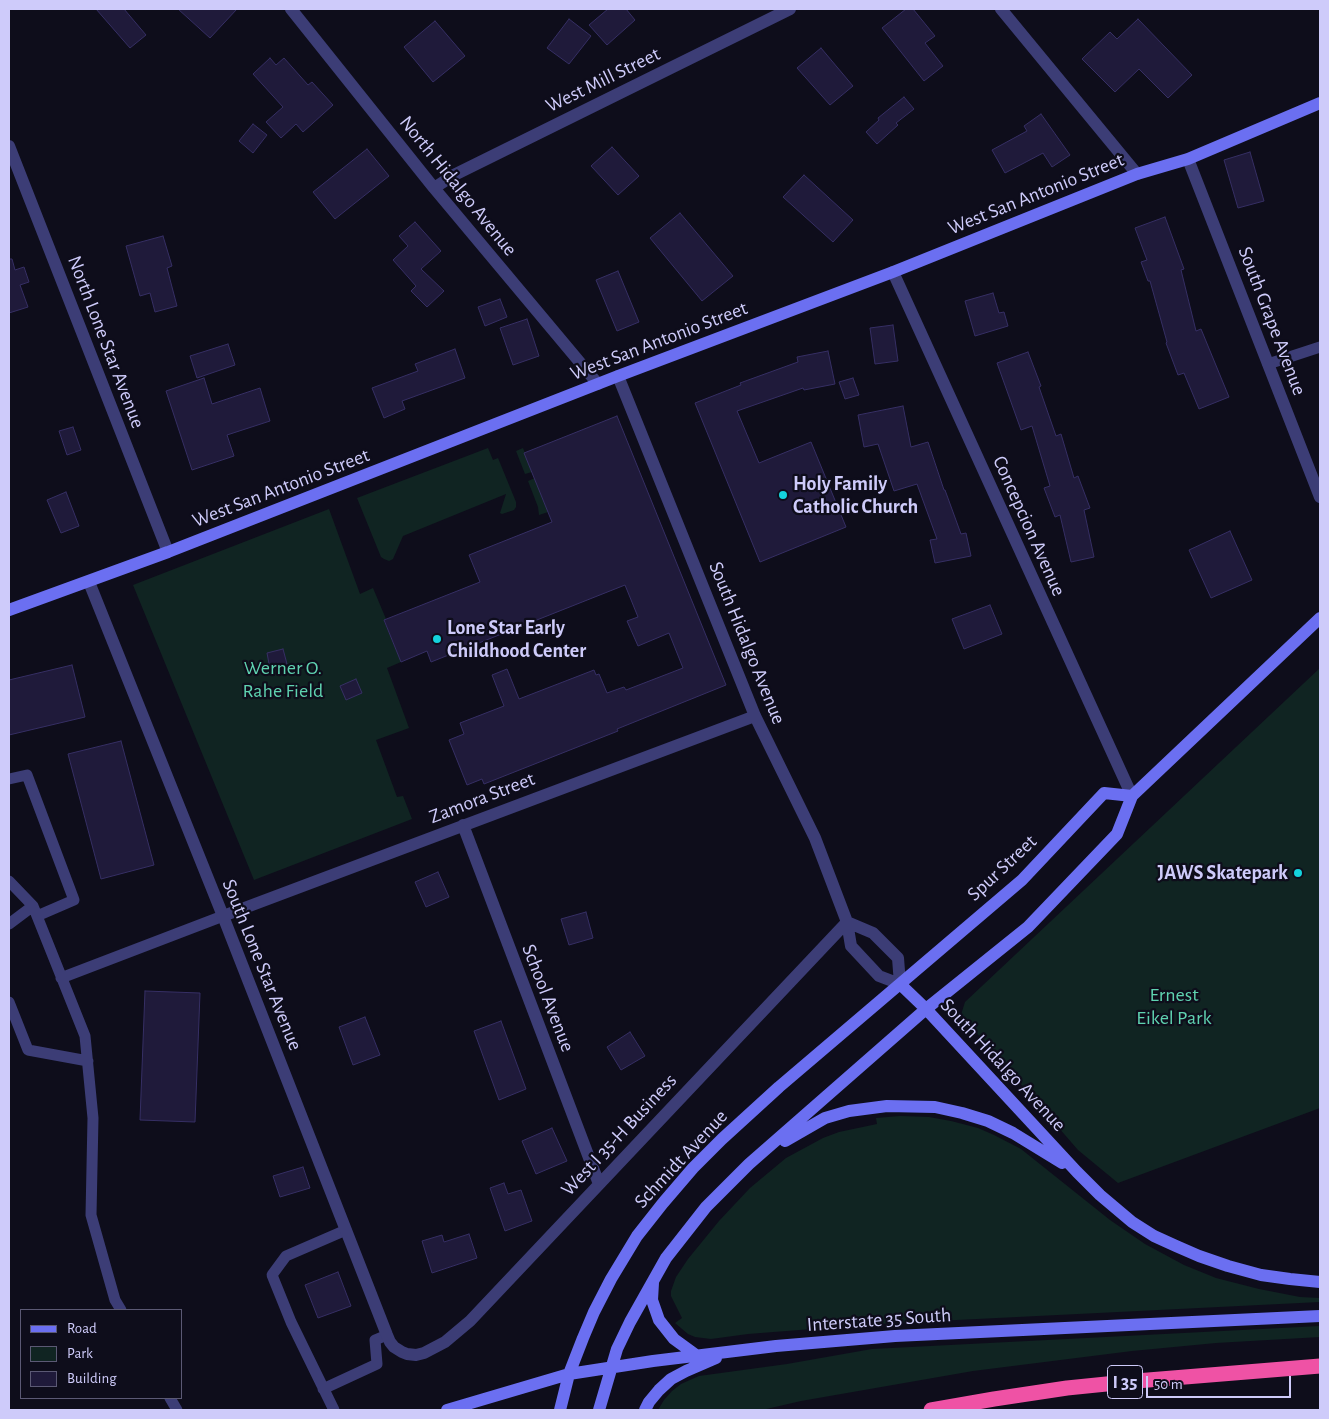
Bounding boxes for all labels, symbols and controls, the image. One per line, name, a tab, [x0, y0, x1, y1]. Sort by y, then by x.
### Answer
street label: West Mill Street	[542, 42, 664, 118]
street label: North Hidalgo Avenue	[394, 111, 522, 261]
street label: West San Antonio Street	[944, 148, 1128, 240]
street label: South Grape Avenue	[1233, 243, 1311, 399]
street label: North Lone Star Avenue	[62, 252, 150, 432]
street label: West San Antonio Street	[567, 296, 751, 386]
street label: West San Antonio Street	[189, 443, 373, 533]
street label: Concepcion Avenue	[987, 452, 1071, 600]
place label: Holy Family Catholic Church	[793, 472, 918, 519]
marker: Holy Family Catholic Church	[777, 489, 789, 501]
street label: South Hidalgo Avenue	[703, 558, 791, 728]
place label: Lone Star Early Childhood Center	[447, 616, 586, 663]
marker: Lone Star Early Childhood Center	[431, 633, 443, 645]
park label: Werner O. Rahe Field	[243, 656, 323, 703]
street label: Zamora Street	[426, 767, 538, 829]
street label: Spur Street	[962, 830, 1042, 906]
place label: JAWS Skatepark	[1158, 861, 1288, 885]
marker: JAWS Skatepark	[1292, 867, 1304, 879]
street label: South Lone Star Avenue	[217, 876, 307, 1054]
street label: School Avenue	[516, 941, 580, 1055]
park label: Ernest Eikel Park	[1136, 983, 1212, 1030]
street label: South Hidalgo Avenue	[935, 993, 1071, 1137]
street label: West I 35-H Business	[556, 1069, 682, 1201]
street label: Schmidt Avenue	[629, 1105, 733, 1213]
street label: Interstate 35 South	[806, 1303, 952, 1337]
legend	[20, 1309, 182, 1399]
text: Road	[67, 1321, 97, 1336]
text: Park	[67, 1346, 93, 1361]
road number: I 35	[1108, 1365, 1142, 1398]
scale bar	[1149, 1366, 1294, 1398]
text: Building	[67, 1371, 117, 1386]
text: 50 m	[1154, 1377, 1183, 1392]

